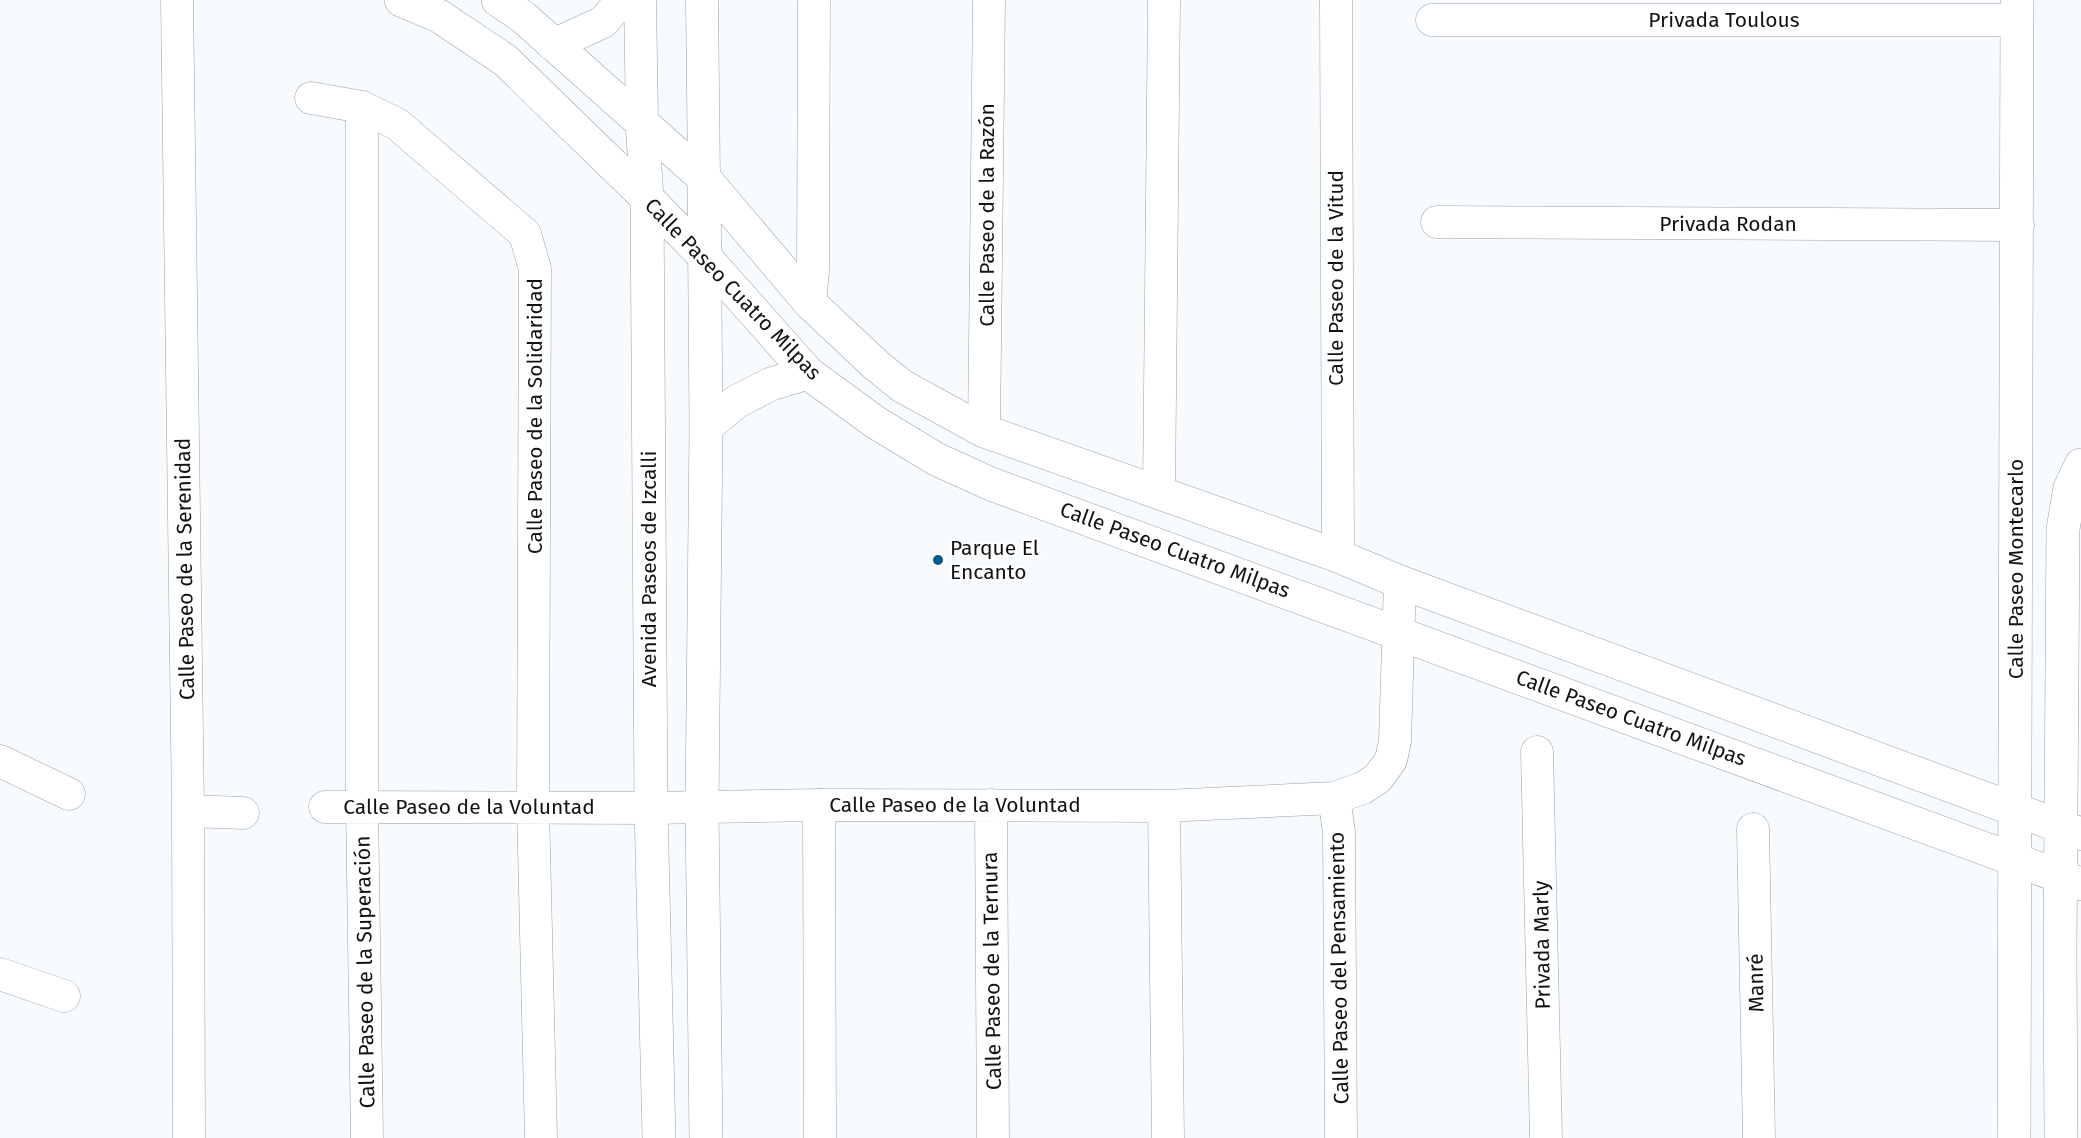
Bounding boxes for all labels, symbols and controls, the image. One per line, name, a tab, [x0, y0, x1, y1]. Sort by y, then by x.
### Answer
street label: Privada Toulous	[1648, 7, 1800, 33]
street label: Calle Paseo de la Razón	[974, 103, 1000, 327]
street label: Calle Paseo de la Vitud	[1323, 170, 1349, 386]
street label: Calle Paseo Cuatro Milpas	[639, 193, 827, 386]
street label: Privada Rodan	[1659, 211, 1797, 237]
street label: Calle Paseo de la Solidaridad	[522, 278, 548, 554]
street label: Calle Paseo de la Serenidad	[170, 438, 200, 700]
street label: Avenida Paseos de Izcalli	[636, 451, 662, 687]
street label: Calle Paseo Montecarlo	[2003, 459, 2029, 679]
street label: Calle Paseo Cuatro Milpas	[1056, 496, 1294, 604]
place label: Parque El Encanto	[950, 535, 1039, 585]
marker: Parque El Encanto	[931, 553, 945, 567]
street label: Calle Paseo Cuatro Milpas	[1512, 664, 1750, 772]
street label: Calle Paseo de la Voluntad	[829, 792, 1081, 818]
street label: Calle Paseo de la Voluntad	[343, 794, 595, 820]
street label: Calle Paseo del Pensamiento	[1324, 831, 1354, 1105]
street label: Calle Paseo de la Superación	[350, 835, 380, 1109]
street label: Calle Paseo de la Ternura	[977, 852, 1007, 1090]
street label: Privada Marly	[1528, 880, 1556, 1010]
street label: Manré	[1742, 953, 1770, 1013]

